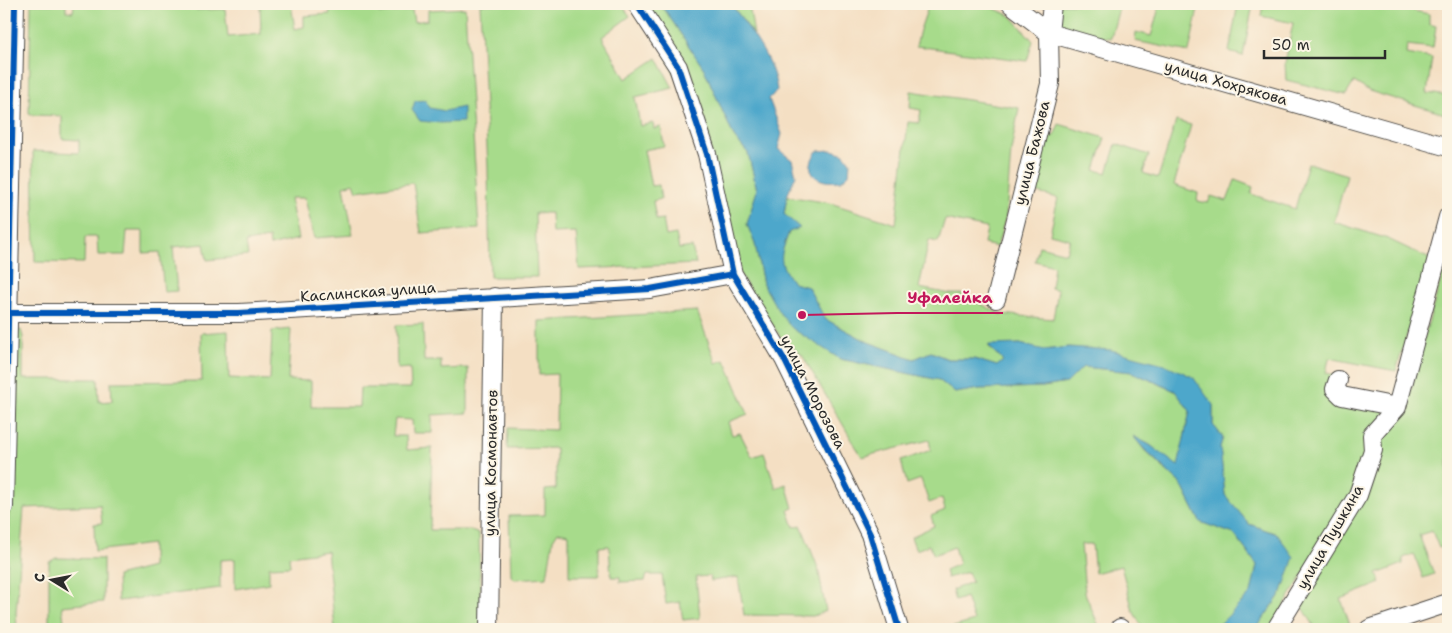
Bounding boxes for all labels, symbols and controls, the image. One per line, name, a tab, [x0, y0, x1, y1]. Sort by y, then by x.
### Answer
scale bar	[1264, 28, 1386, 60]
text: 50 m	[1272, 35, 1310, 55]
street label: улица Хохрякова	[1162, 56, 1291, 110]
street label: улица Бажова	[1009, 98, 1055, 207]
street label: Каслинская улица	[300, 277, 437, 307]
callout: Уфалейка	[897, 282, 1003, 313]
text: Уфалейка	[907, 287, 993, 308]
street label: улица Морозова	[776, 332, 851, 453]
street label: улица Космонавтов	[480, 389, 502, 537]
street label: улица Пушкина	[1292, 480, 1368, 593]
north arrow	[28, 556, 78, 606]
text: С	[30, 572, 49, 584]

